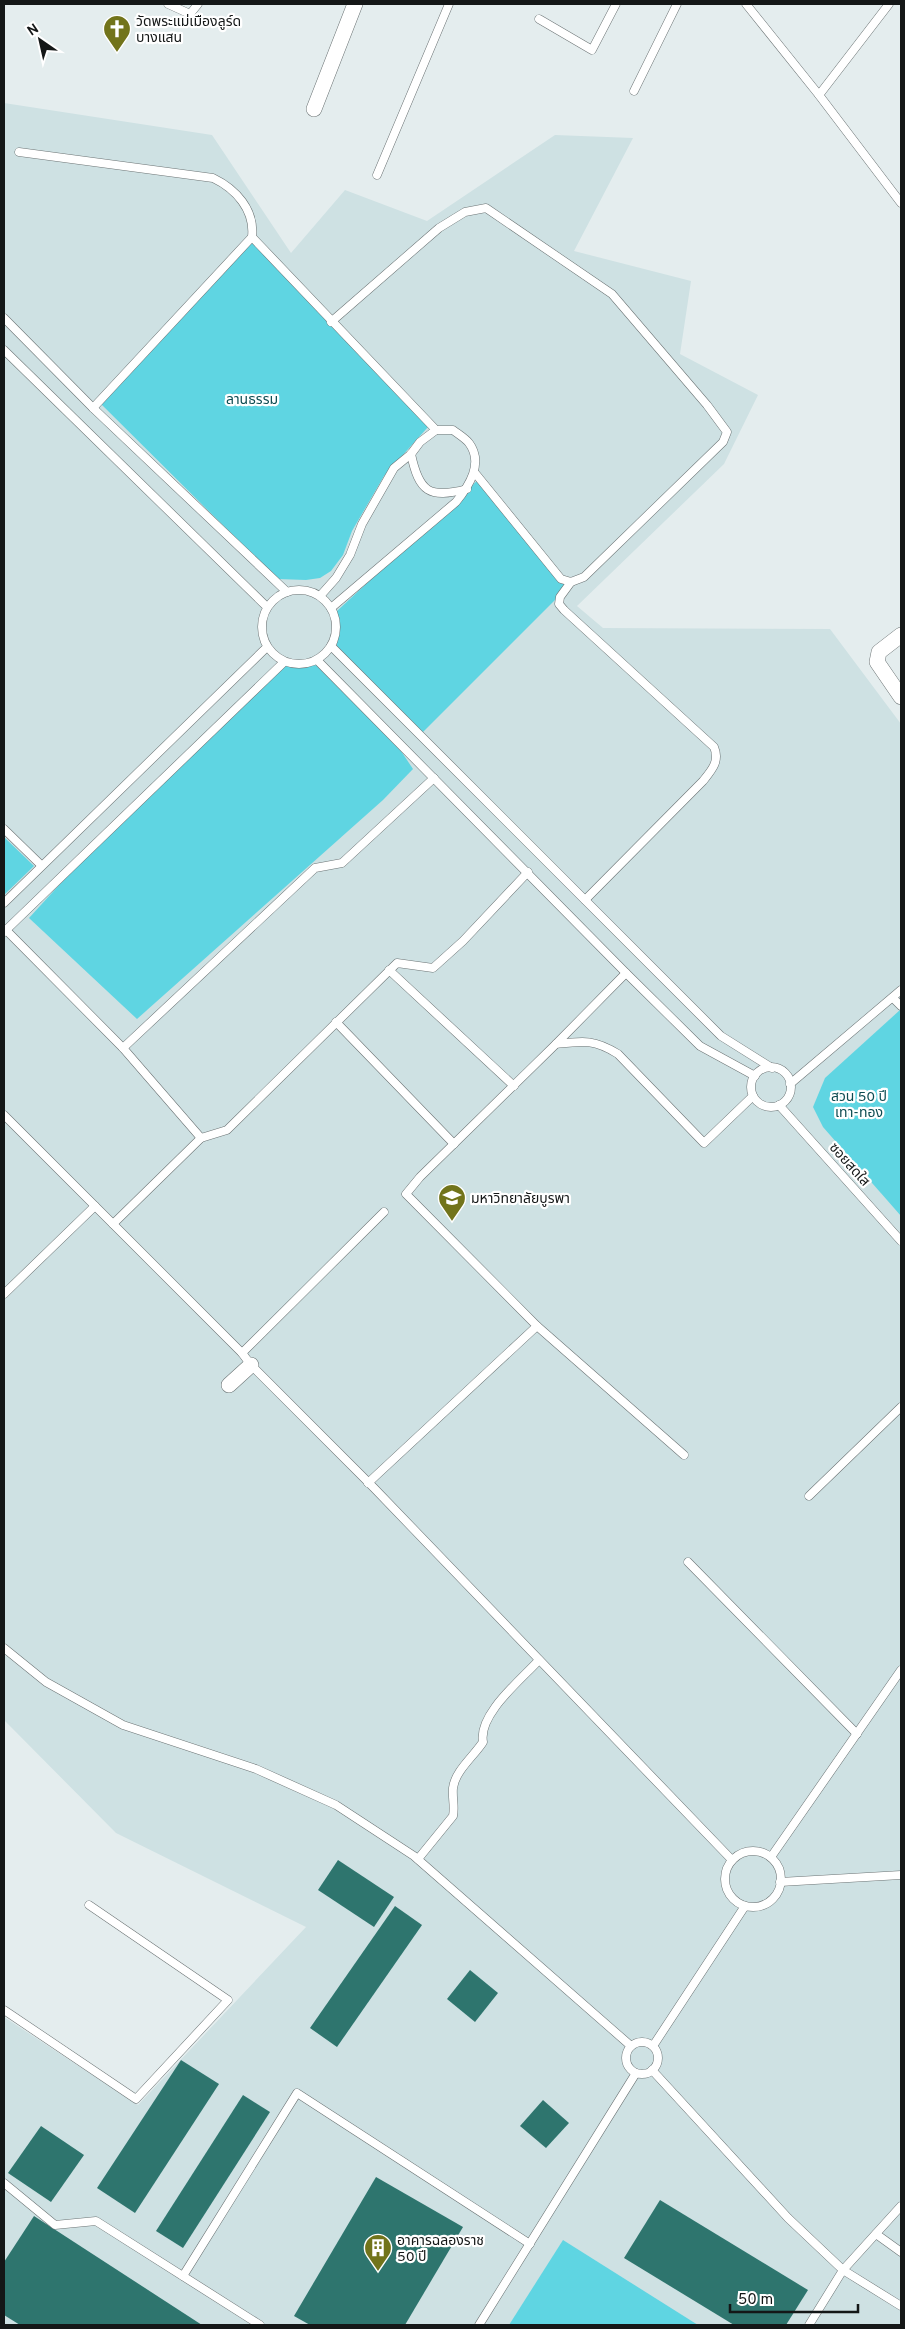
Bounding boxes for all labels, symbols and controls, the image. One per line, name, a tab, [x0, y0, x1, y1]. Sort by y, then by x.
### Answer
place label: วัดพระแม่เมืองลูร์ด บางแสน	[136, 13, 241, 47]
church icon: วัดพระแม่เมืองลูร์ด บางแสน	[102, 14, 132, 53]
north arrow	[15, 15, 65, 65]
text: N	[25, 21, 42, 40]
park label: ลานธรรม	[226, 392, 278, 409]
park label: สวน 50 ปี เทา-ทอง	[831, 1089, 887, 1122]
street label: ซอยสดใส	[825, 1140, 873, 1190]
school or university icon: มหาวิทยาลัยบูรพา	[437, 1183, 467, 1222]
place label: มหาวิทยาลัยบูรพา	[471, 1191, 570, 1208]
building icon: อาคารฉลองราช 50 ปี	[363, 2233, 393, 2272]
place label: อาคารฉลองราช 50 ปี	[397, 2233, 484, 2266]
scale bar	[730, 2282, 858, 2314]
text: 50 m	[738, 2291, 773, 2310]

